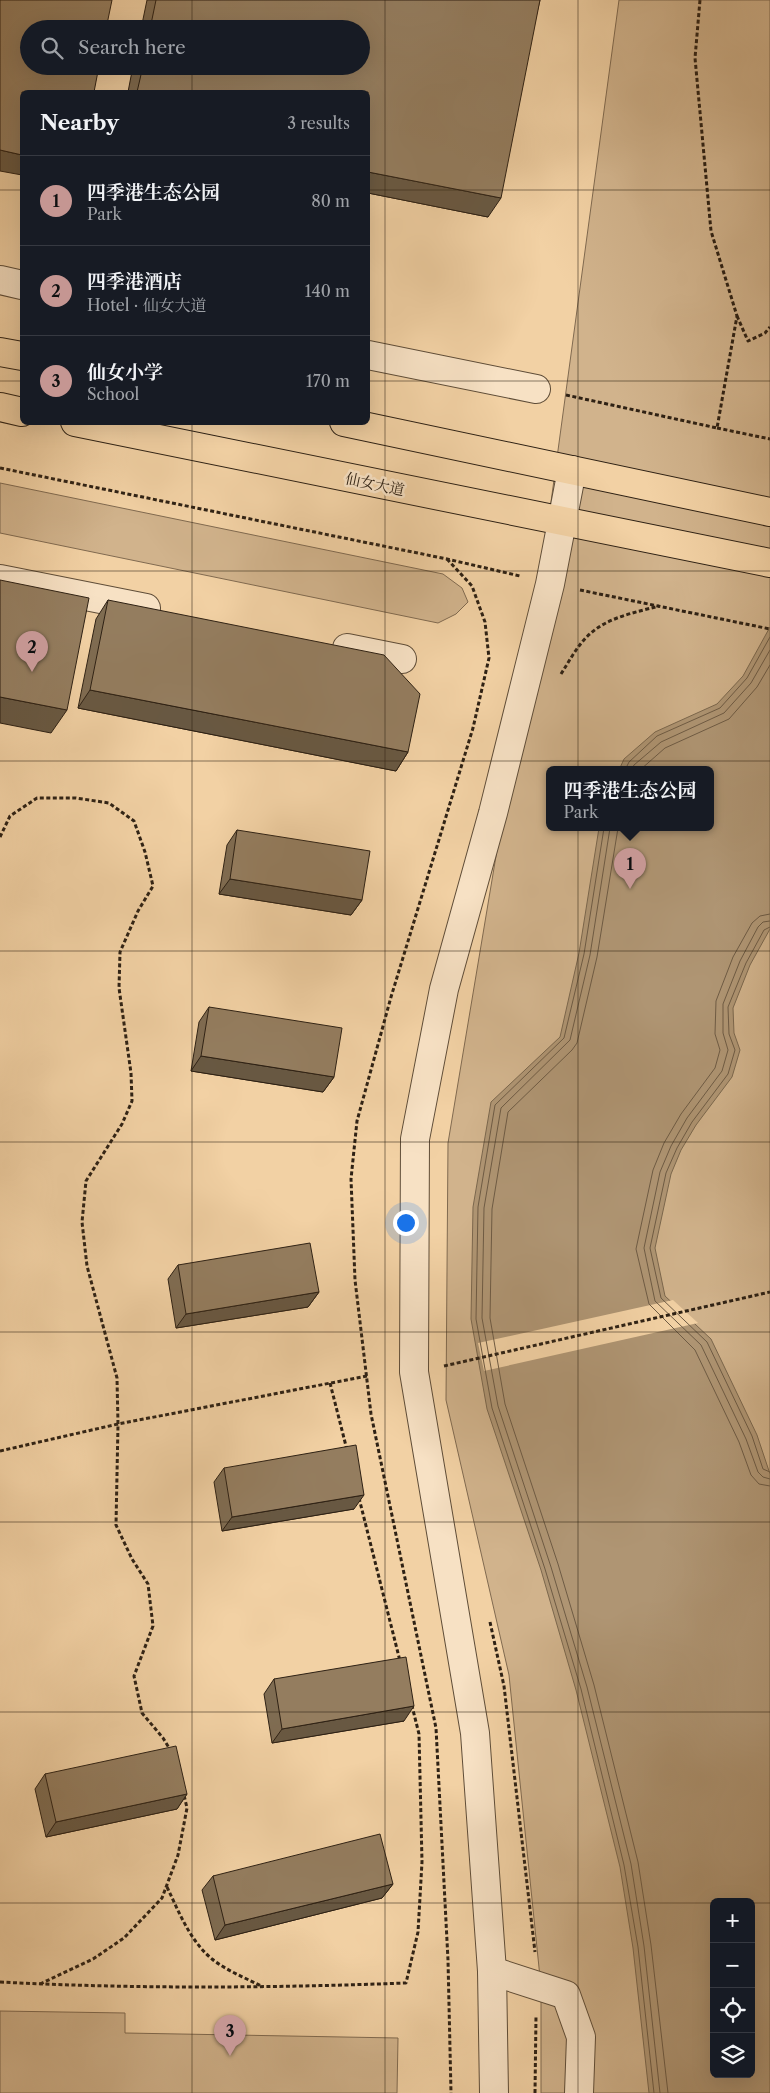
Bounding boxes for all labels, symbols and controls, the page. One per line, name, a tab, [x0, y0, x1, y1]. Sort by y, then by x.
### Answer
search box	[20, 20, 370, 75]
icon: search	[38, 34, 66, 62]
text: Search here	[78, 36, 186, 59]
text: Nearby	[40, 110, 119, 135]
text: 3 results	[287, 113, 350, 133]
text: 四季港生态公园	[87, 181, 220, 204]
text: 1	[52, 191, 60, 211]
text: 80 m	[311, 191, 350, 211]
text: Park	[87, 204, 122, 224]
text: 四季港酒店	[87, 270, 182, 293]
text: 2	[51, 281, 61, 301]
text: 140 m	[305, 281, 350, 301]
text: Hotel · 仙女大道	[87, 295, 207, 315]
text: 仙女小学	[87, 361, 163, 384]
text: 3	[51, 371, 61, 391]
text: 170 m	[306, 371, 350, 391]
text: School	[87, 384, 139, 404]
street label: 仙女大道	[344, 468, 406, 500]
pin: 2	[16, 631, 48, 672]
popup	[546, 766, 714, 831]
text: 四季港生态公园	[563, 779, 697, 802]
text: Park	[563, 802, 598, 822]
pin: 1	[614, 848, 646, 889]
your location	[393, 1210, 419, 1236]
map controls	[710, 1898, 755, 2078]
button: +	[710, 1898, 755, 1943]
button: −	[710, 1943, 755, 1988]
button: locate	[710, 1988, 755, 2033]
pin: 3	[214, 2015, 246, 2056]
button: layers	[710, 2033, 755, 2078]

